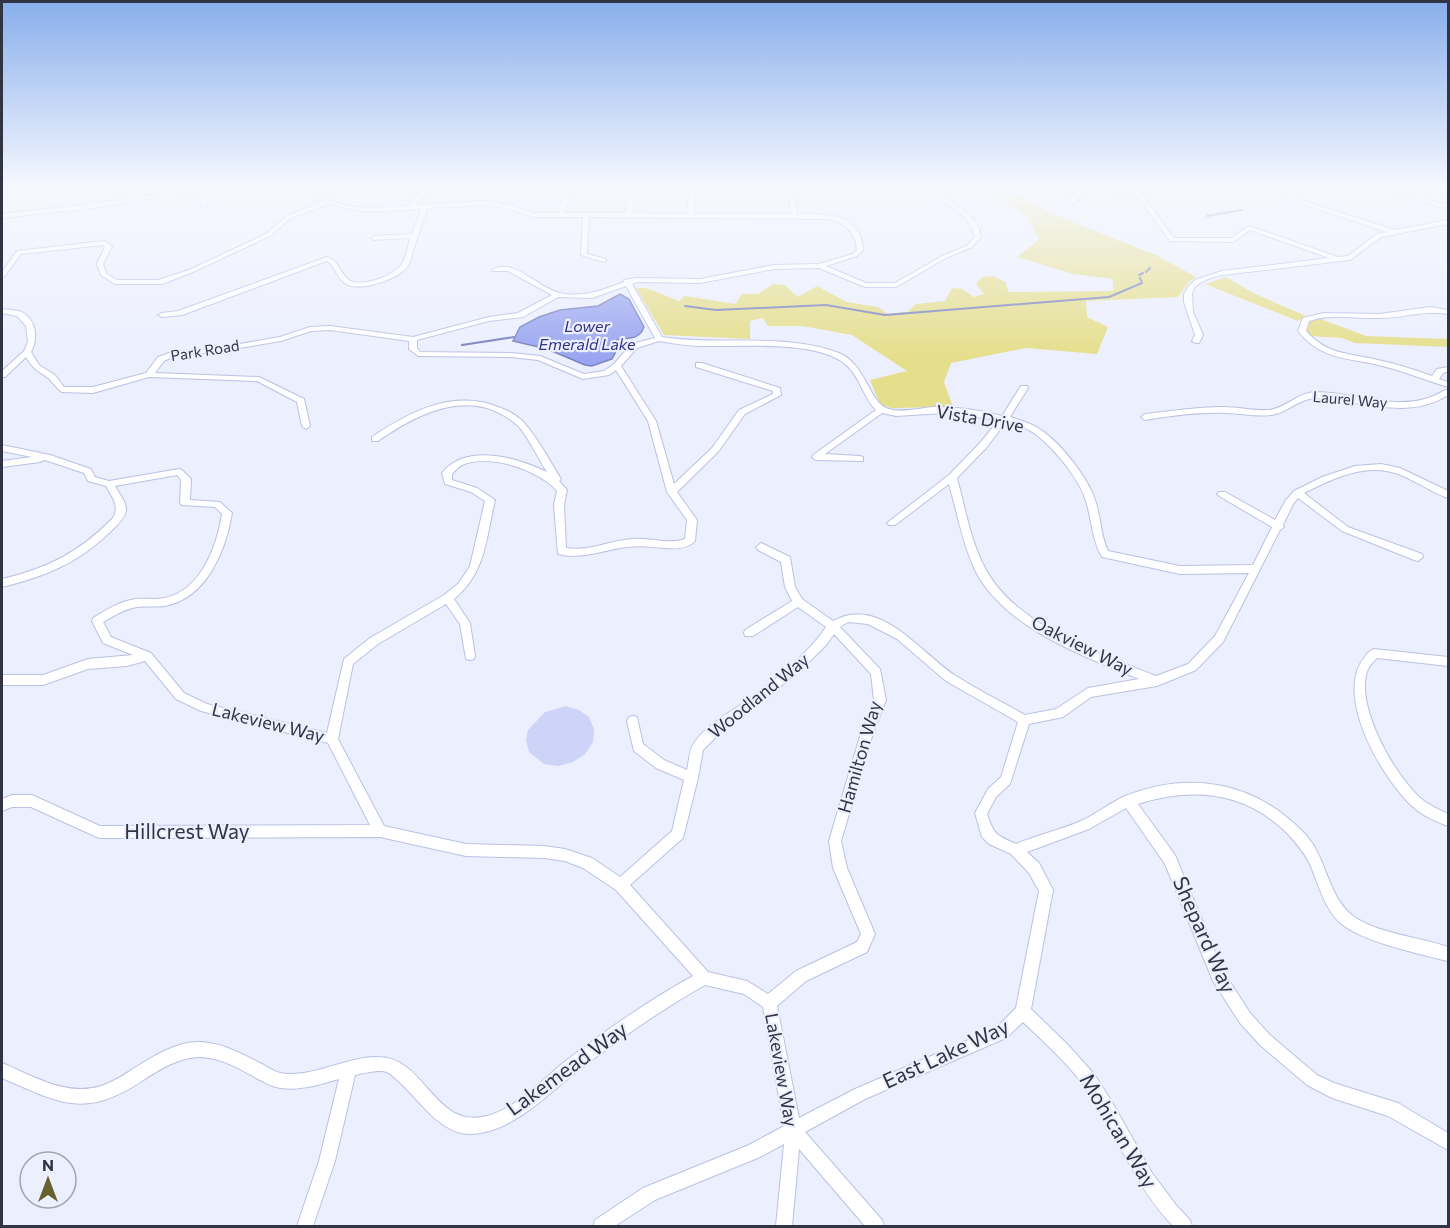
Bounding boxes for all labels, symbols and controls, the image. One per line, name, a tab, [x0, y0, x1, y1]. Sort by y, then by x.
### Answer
water label: Lower Emerald Lake	[538, 316, 636, 353]
street label: Park Road	[169, 336, 240, 364]
street label: Laurel Way	[1312, 387, 1389, 411]
street label: Vista Drive	[935, 399, 1026, 437]
street label: Oakview Way	[1028, 610, 1137, 680]
street label: Woodland Way	[704, 648, 813, 743]
street label: Lakeview Way	[210, 697, 327, 747]
street label: Hamilton Way	[833, 698, 886, 815]
street label: Hillcrest Way	[124, 818, 250, 843]
street label: Shepard Way	[1169, 872, 1242, 997]
street label: Lakeview Way	[761, 1011, 803, 1128]
street label: East Lake Way	[878, 1012, 1013, 1093]
street label: Lakemead Way	[501, 1015, 632, 1120]
street label: Mohican Way	[1075, 1068, 1163, 1192]
north arrow	[18, 1150, 78, 1210]
text: N	[42, 1155, 54, 1174]

